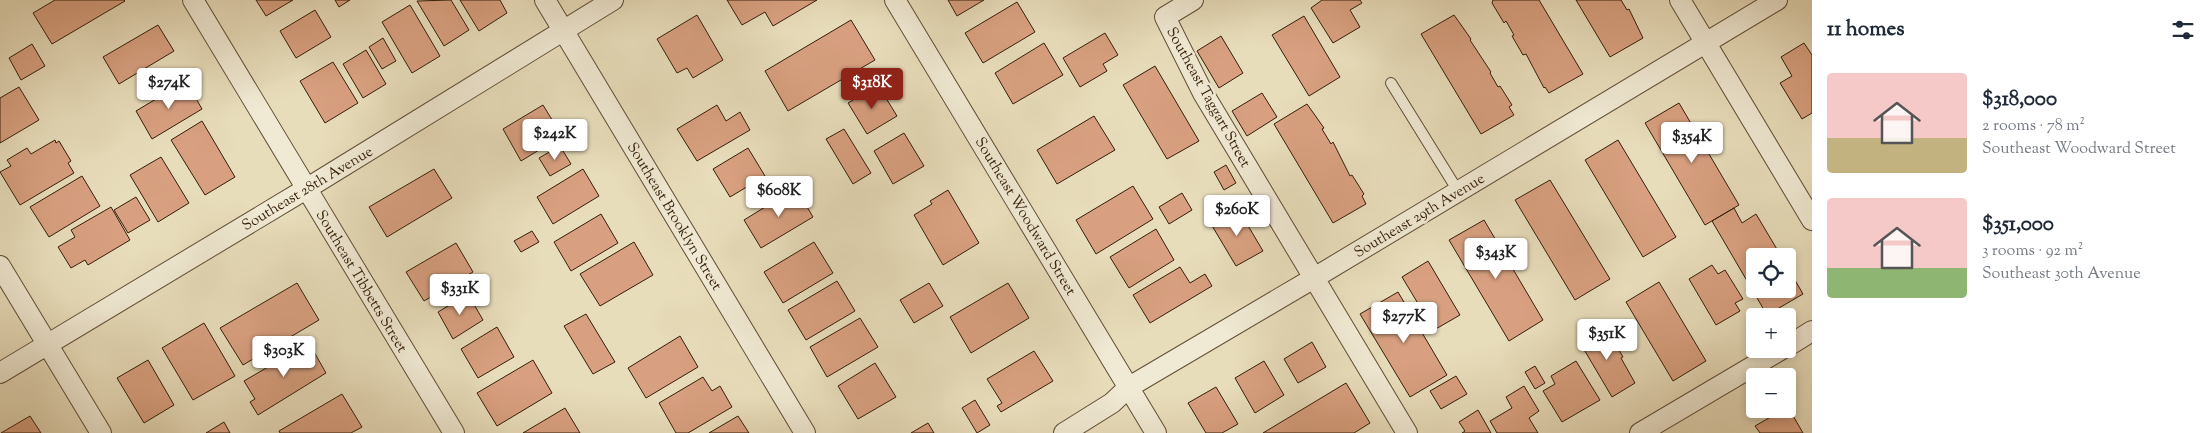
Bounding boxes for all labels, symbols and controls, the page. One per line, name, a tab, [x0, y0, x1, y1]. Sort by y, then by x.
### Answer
text: 11 homes	[1827, 15, 1905, 45]
icon: filters	[2169, 16, 2197, 44]
street label: Southeast Taggart Street	[1160, 24, 1255, 172]
pin: $274K	[134, 68, 204, 110]
pin: $318K	[837, 68, 907, 110]
text: $274K	[148, 72, 190, 95]
text: $318K	[852, 72, 892, 95]
text: $318,000	[1982, 85, 2057, 115]
icon: home	[1867, 93, 1927, 153]
text: 2 rooms · 78 m²	[1982, 115, 2085, 138]
pin: $242K	[520, 119, 590, 161]
pin: $354K	[1657, 121, 1727, 164]
text: $242K	[533, 123, 577, 146]
text: $354K	[1672, 126, 1712, 149]
street label: Southeast Woodward Street	[969, 134, 1080, 300]
text: Southeast Woodward Street	[1982, 138, 2176, 161]
street label: Southeast Brooklyn Street	[621, 139, 726, 295]
street label: Southeast 28th Avenue	[238, 142, 377, 237]
street label: Southeast 29th Avenue	[1350, 169, 1489, 264]
pin: $608K	[744, 176, 814, 218]
text: $608K	[757, 180, 801, 203]
pin: $260K	[1202, 194, 1272, 237]
text: $260K	[1215, 199, 1259, 222]
street label: Southeast Tibbetts Street	[310, 207, 412, 357]
text: $351,000	[1982, 210, 2054, 240]
icon: home	[1867, 218, 1927, 278]
pin: $343K	[1461, 238, 1531, 280]
text: 3 rooms · 92 m²	[1982, 240, 2083, 263]
text: $343K	[1475, 242, 1517, 265]
map controls	[1746, 248, 1796, 418]
button: locate	[1746, 248, 1796, 298]
text: Southeast 30th Avenue	[1982, 263, 2141, 286]
pin: $331K	[425, 274, 495, 316]
text: $331K	[441, 278, 479, 301]
pin: $277K	[1369, 302, 1439, 344]
text: $277K	[1382, 306, 1426, 329]
button: +	[1746, 308, 1796, 358]
pin: $351K	[1572, 318, 1642, 361]
text: $351K	[1588, 323, 1626, 346]
pin: $303K	[249, 336, 319, 378]
text: $303K	[263, 340, 305, 363]
button: −	[1746, 368, 1796, 418]

